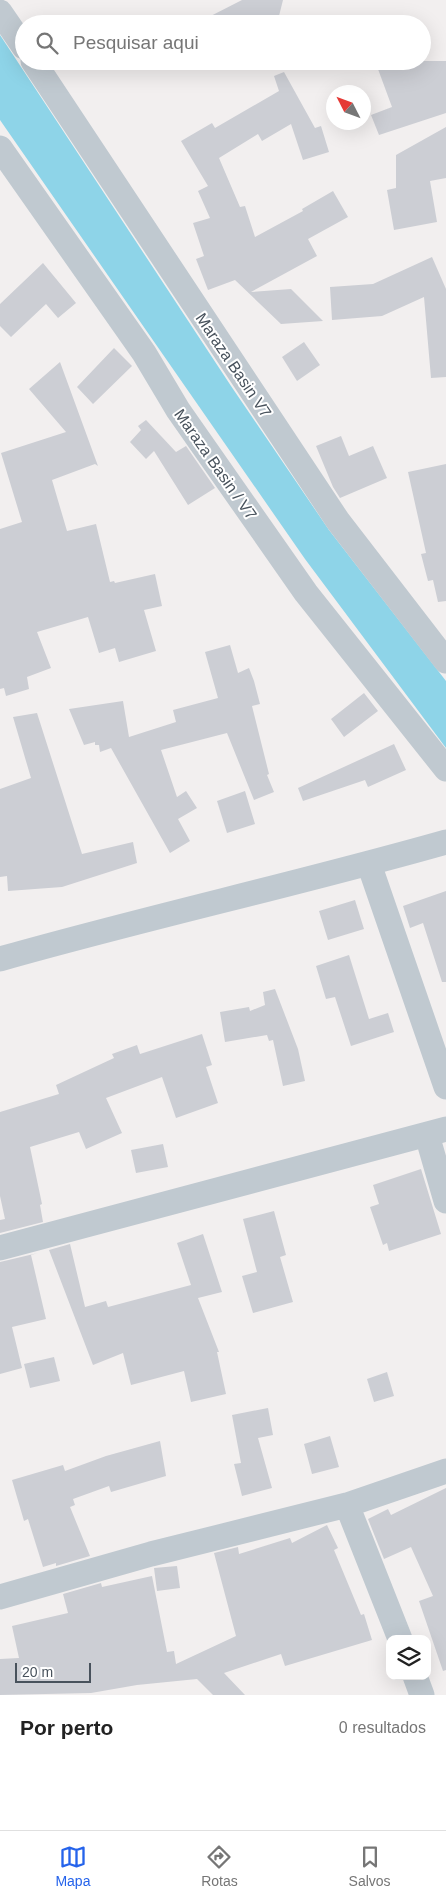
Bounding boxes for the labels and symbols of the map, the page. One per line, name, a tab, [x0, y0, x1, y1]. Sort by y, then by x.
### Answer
north arrow	[326, 85, 371, 130]
street label: Maraza Basin V7	[192, 310, 275, 421]
street label: Maraza Basin / V7	[171, 406, 260, 523]
scale bar	[15, 1660, 91, 1683]

